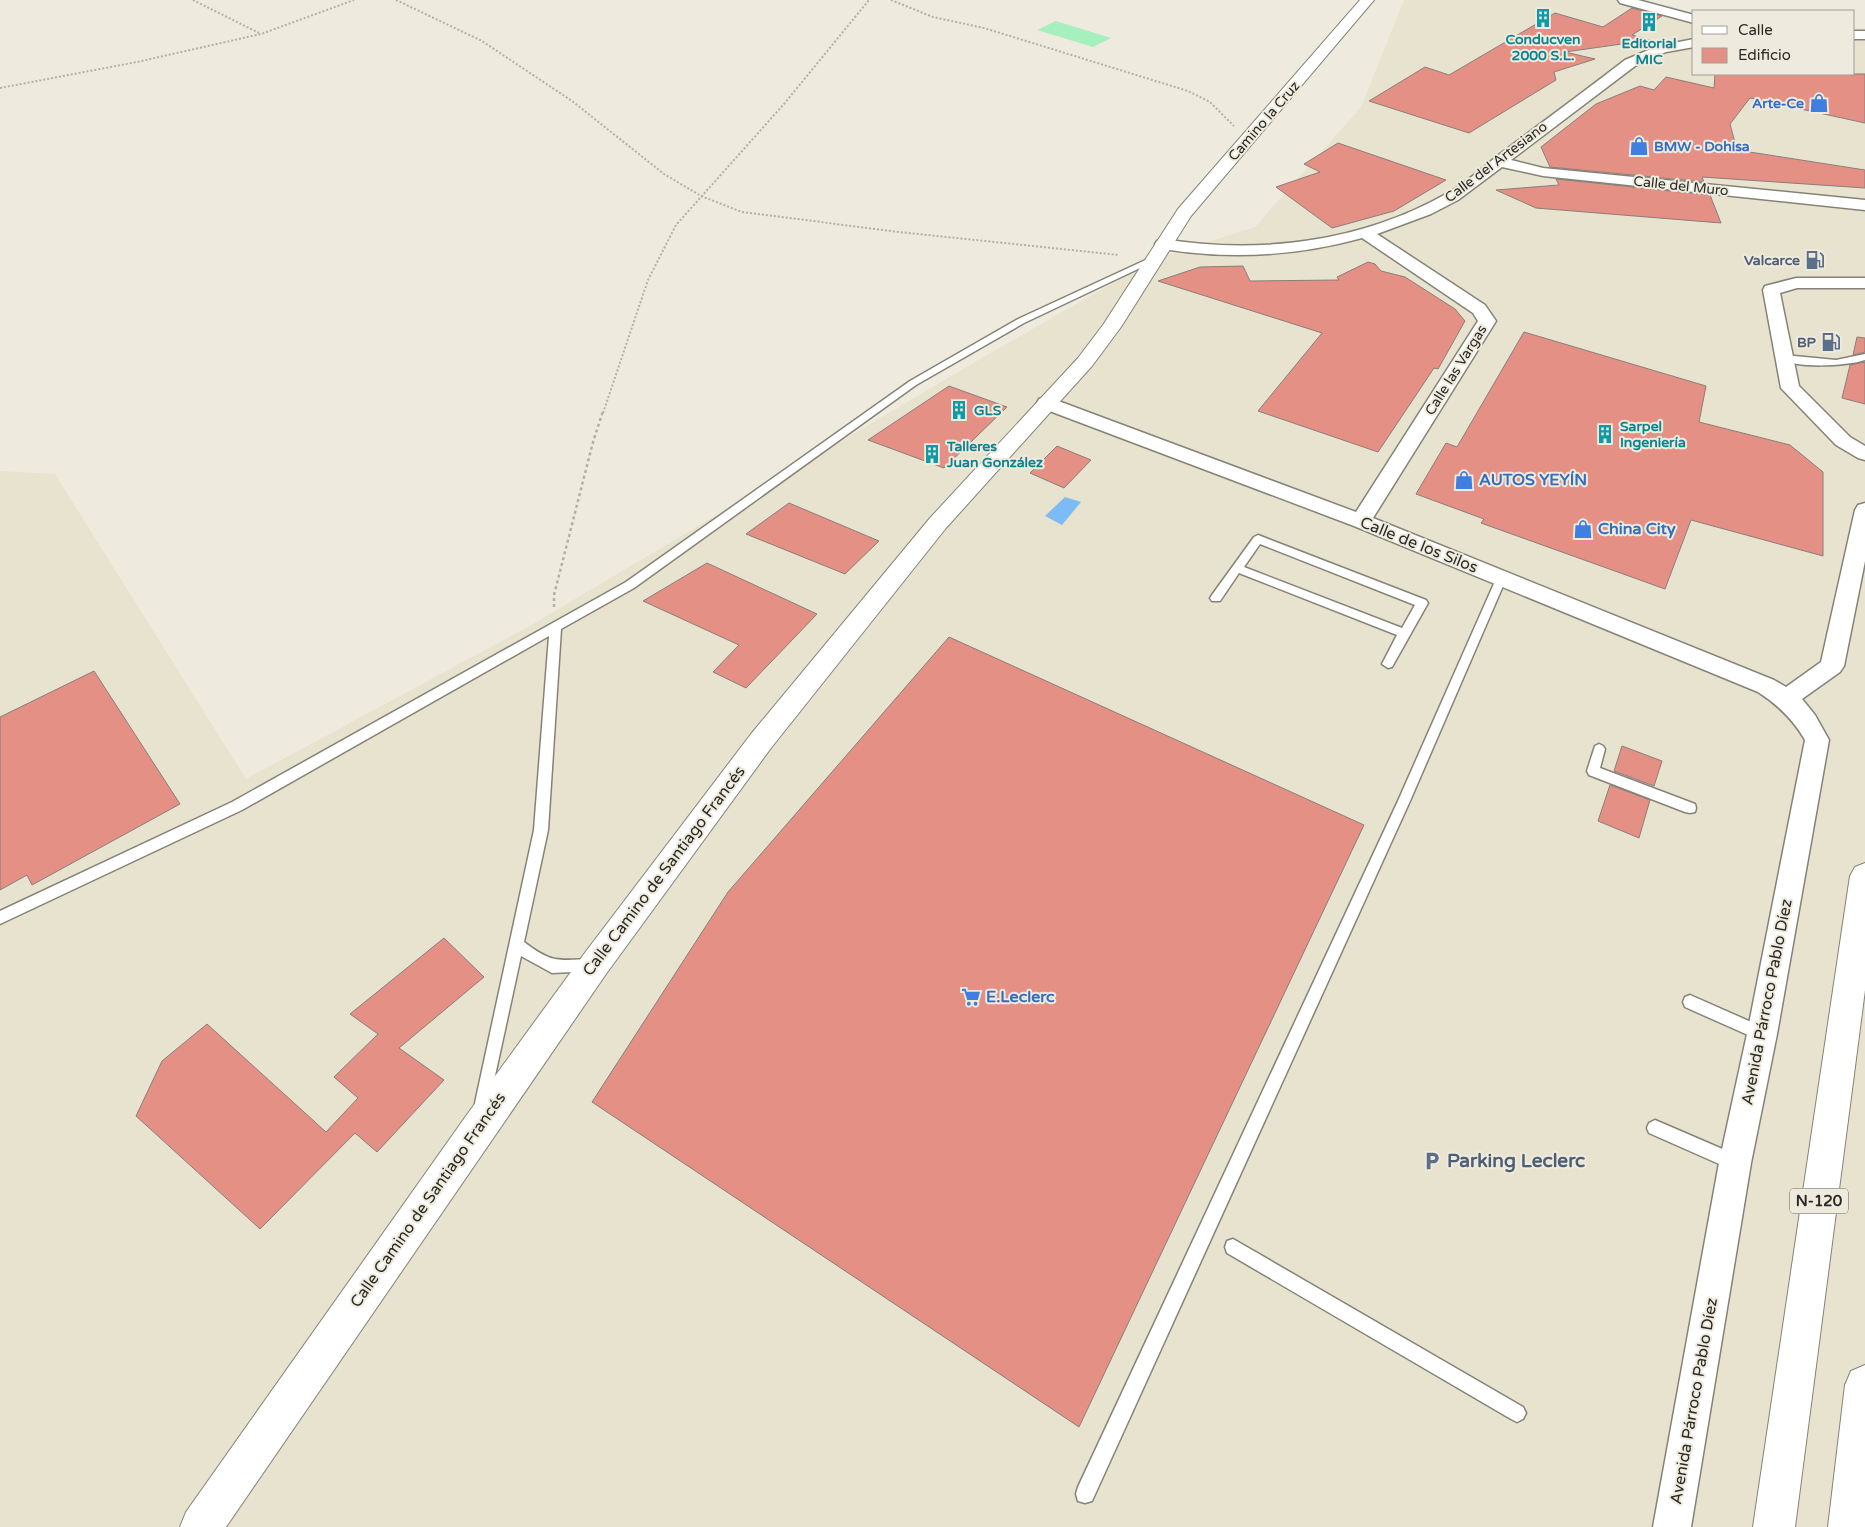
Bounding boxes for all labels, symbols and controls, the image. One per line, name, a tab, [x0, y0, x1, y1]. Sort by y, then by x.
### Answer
building icon: Conducven 2000 S.L.	[1532, 7, 1554, 29]
legend	[1692, 10, 1855, 75]
building icon: Editorial MIC	[1638, 11, 1660, 33]
text: Calle	[1738, 21, 1773, 39]
place label: Conducven 2000 S.L.	[1505, 31, 1581, 64]
place label: Editorial MIC	[1621, 35, 1677, 68]
text: Edificio	[1738, 46, 1791, 64]
street label: Camino la Cruz	[1225, 78, 1303, 164]
shop icon: Arte-Ce	[1808, 92, 1830, 114]
place label: Arte-Ce	[1752, 95, 1804, 112]
street label: Calle del Artesiano	[1441, 118, 1551, 206]
shop icon: BMW - Dohisa	[1628, 135, 1650, 157]
place label: BMW - Dohisa	[1654, 138, 1750, 155]
street label: Calle del Muro	[1633, 173, 1729, 199]
fuel station icon: Valcarce	[1804, 249, 1826, 271]
place label: Valcarce	[1744, 252, 1800, 269]
street label: Calle las Vargas	[1421, 321, 1491, 418]
fuel station icon: BP	[1820, 331, 1842, 353]
place label: BP	[1797, 334, 1817, 351]
building icon: GLS	[948, 399, 970, 421]
place label: GLS	[974, 402, 1002, 419]
place label: Sarpel Ingeniería	[1620, 418, 1686, 451]
building icon: Sarpel Ingeniería	[1594, 423, 1616, 445]
place label: Talleres Juan González	[946, 438, 1043, 471]
building icon: Talleres Juan González	[921, 443, 943, 465]
shop icon: AUTOS YEYÍN	[1453, 469, 1475, 491]
place label: AUTOS YEYÍN	[1479, 470, 1587, 490]
street label: Calle de los Silos	[1357, 512, 1481, 578]
shop icon: China City	[1572, 518, 1594, 540]
place label: China City	[1598, 519, 1676, 539]
street label: Calle Camino de Santiago Francés	[578, 762, 750, 980]
street label: Avenida Párroco Pablo Díez	[1737, 897, 1797, 1107]
supermarket icon: E.Leclerc	[960, 986, 982, 1008]
place label: E.Leclerc	[986, 987, 1055, 1007]
street label: Calle Camino de Santiago Francés	[346, 1089, 510, 1311]
parking icon: Parking Leclerc	[1421, 1150, 1443, 1172]
place label: Parking Leclerc	[1447, 1150, 1585, 1173]
road number: N-120	[1790, 1188, 1848, 1214]
street label: Avenida Párroco Pablo Díez	[1666, 1296, 1722, 1506]

